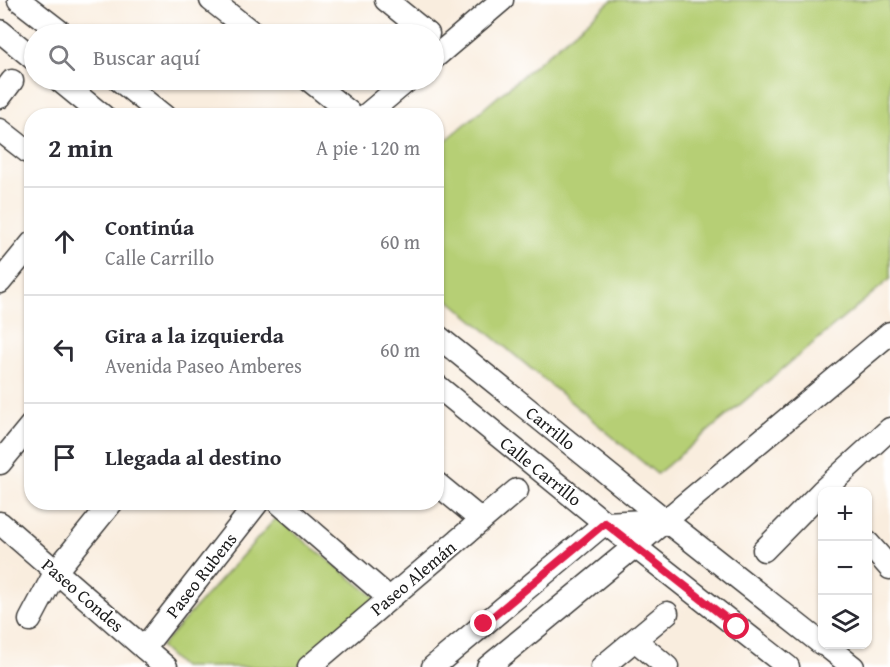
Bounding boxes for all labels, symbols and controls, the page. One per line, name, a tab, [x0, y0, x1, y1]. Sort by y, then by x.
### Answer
search box	[24, 24, 444, 90]
icon: search	[45, 41, 78, 74]
text: Buscar aquí	[93, 41, 200, 73]
text: 2 min	[48, 128, 113, 167]
text: A pie · 120 m	[316, 133, 420, 162]
text: Continúa	[105, 211, 194, 243]
icon: ahead	[48, 225, 81, 258]
text: 60 m	[380, 227, 420, 256]
text: Calle Carrillo	[105, 243, 214, 272]
text: Gira a la izquierda	[105, 319, 284, 351]
icon: left	[48, 333, 81, 366]
text: 60 m	[380, 335, 420, 364]
text: Avenida Paseo Amberes	[105, 351, 302, 380]
street label: Carrillo	[520, 399, 582, 457]
street label: Calle Carrillo	[494, 430, 588, 512]
icon: arrive	[48, 441, 81, 474]
text: Llegada al destino	[105, 441, 281, 473]
map controls	[818, 487, 872, 649]
button: +	[818, 487, 872, 541]
street label: Paseo Rubens	[159, 526, 243, 624]
street label: Paseo Alemán	[364, 534, 462, 622]
button: −	[818, 541, 872, 595]
street label: Paseo Condes	[36, 552, 130, 638]
button: layers	[818, 595, 872, 649]
route end	[470, 610, 496, 636]
route start	[723, 613, 749, 639]

